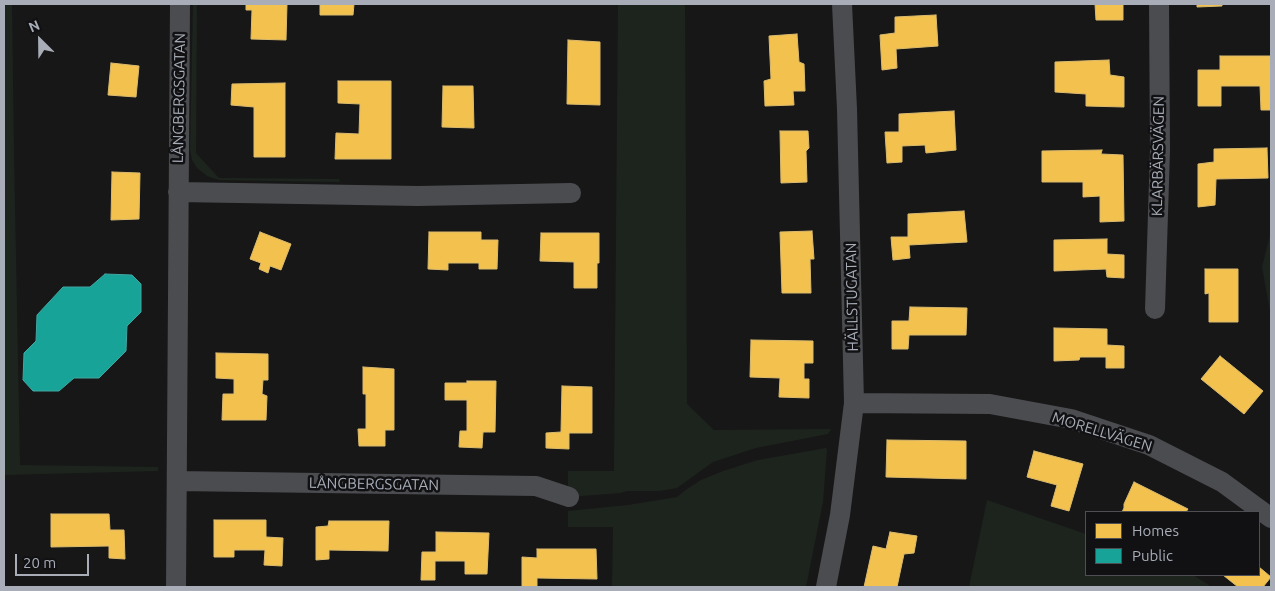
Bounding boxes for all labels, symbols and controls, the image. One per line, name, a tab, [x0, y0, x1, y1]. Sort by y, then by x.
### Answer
north arrow	[15, 15, 65, 65]
text: N	[26, 17, 42, 36]
street label: LÅNGBERGSGATAN	[169, 33, 189, 163]
street label: KLARBÄRSVÄGEN	[1148, 96, 1168, 216]
street label: HÄLLSTUGATAN	[842, 242, 862, 352]
street label: MORELLVÄGEN	[1050, 408, 1154, 456]
street label: LÅNGBERGSGATAN	[309, 474, 439, 494]
legend	[1085, 511, 1260, 576]
text: Homes	[1132, 522, 1179, 539]
scale bar	[18, 544, 91, 576]
text: Public	[1132, 547, 1173, 564]
text: 20 m	[23, 554, 56, 571]

